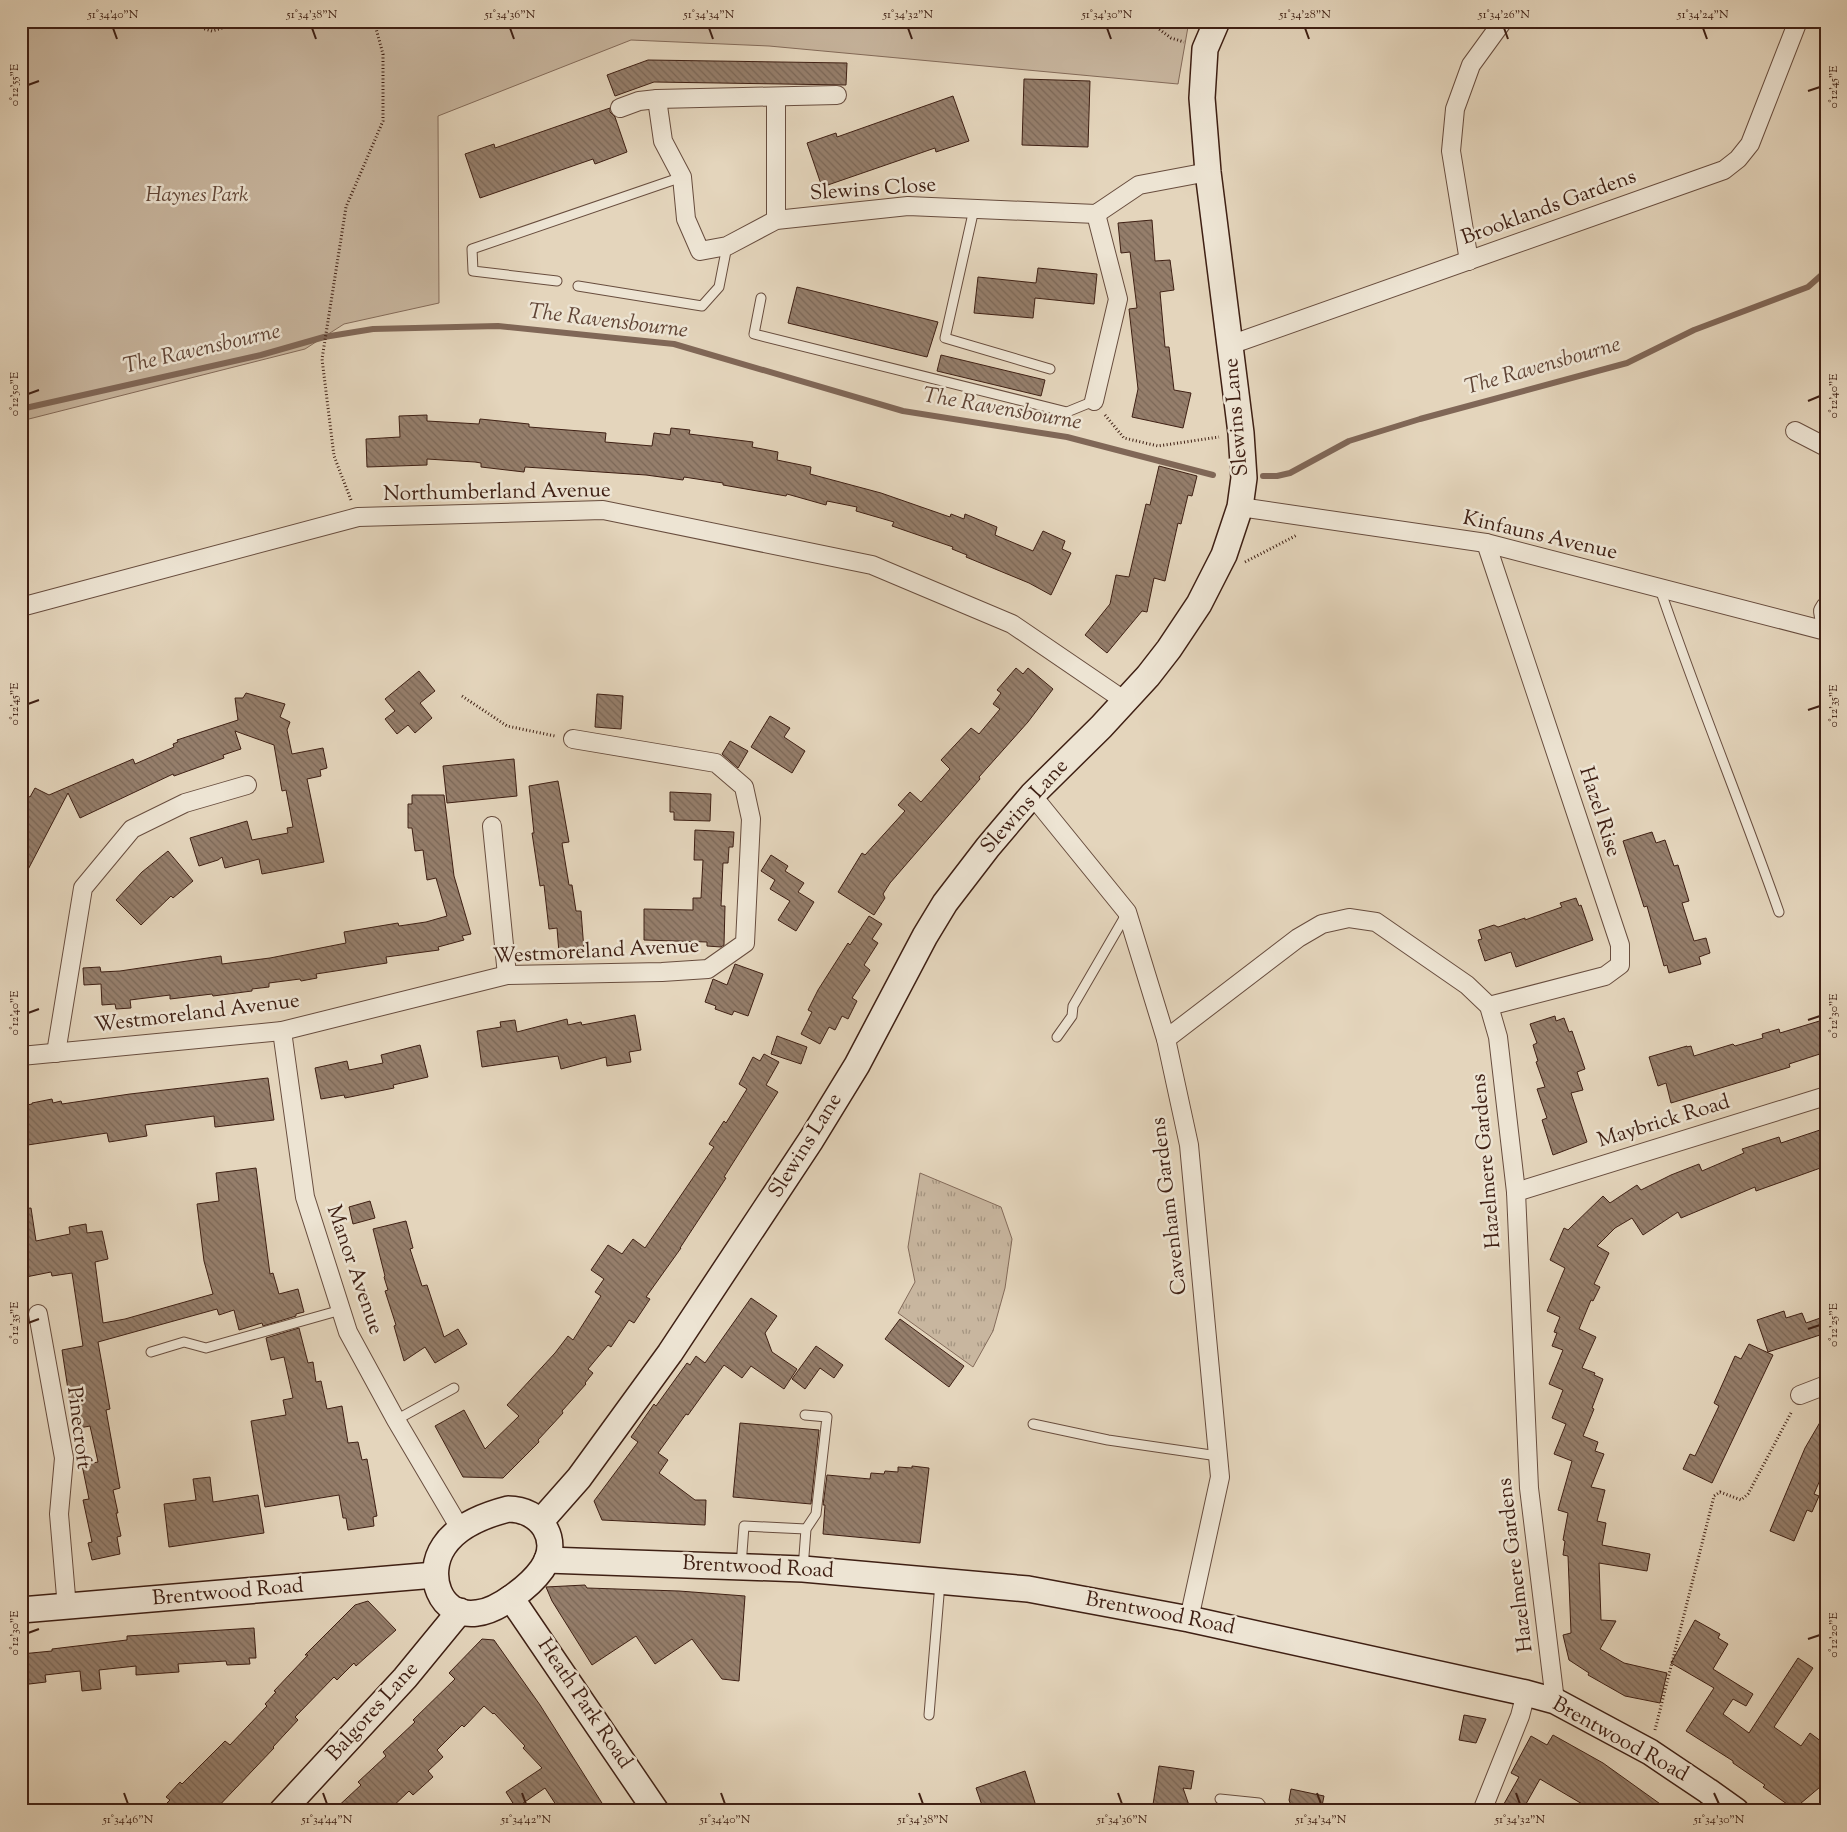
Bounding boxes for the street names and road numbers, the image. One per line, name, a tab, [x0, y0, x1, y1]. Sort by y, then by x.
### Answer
street label: Brooklands Gardens	[1457, 162, 1641, 254]
street label: Slewins Close	[809, 171, 937, 209]
street label: Slewins Lane	[1217, 357, 1257, 477]
street label: Northumberland Avenue	[383, 476, 611, 510]
street label: Kinfauns Avenue	[1460, 504, 1620, 568]
street label: Slewins Lane	[974, 753, 1076, 861]
street label: Hazel Rise	[1570, 763, 1628, 861]
street label: Westmoreland Avenue	[492, 932, 700, 972]
street label: Westmoreland Avenue	[92, 987, 302, 1041]
street label: Hazelmere Gardens	[1464, 1072, 1510, 1250]
street label: Slewins Lane	[762, 1088, 850, 1204]
street label: Maybrick Road	[1594, 1088, 1734, 1156]
street label: Cavenham Gardens	[1144, 1115, 1196, 1297]
street label: Manor Avenue	[318, 1201, 390, 1339]
street label: Pinecroft	[58, 1385, 98, 1471]
street label: Hazelmere Gardens	[1490, 1476, 1542, 1654]
street label: Brentwood Road	[681, 1549, 835, 1587]
street label: Brentwood Road	[151, 1571, 305, 1615]
street label: Brentwood Road	[1083, 1585, 1238, 1643]
street label: Heath Park Road	[529, 1633, 639, 1775]
street label: Balgores Lane	[320, 1656, 426, 1768]
street label: Brentwood Road	[1546, 1690, 1694, 1790]

